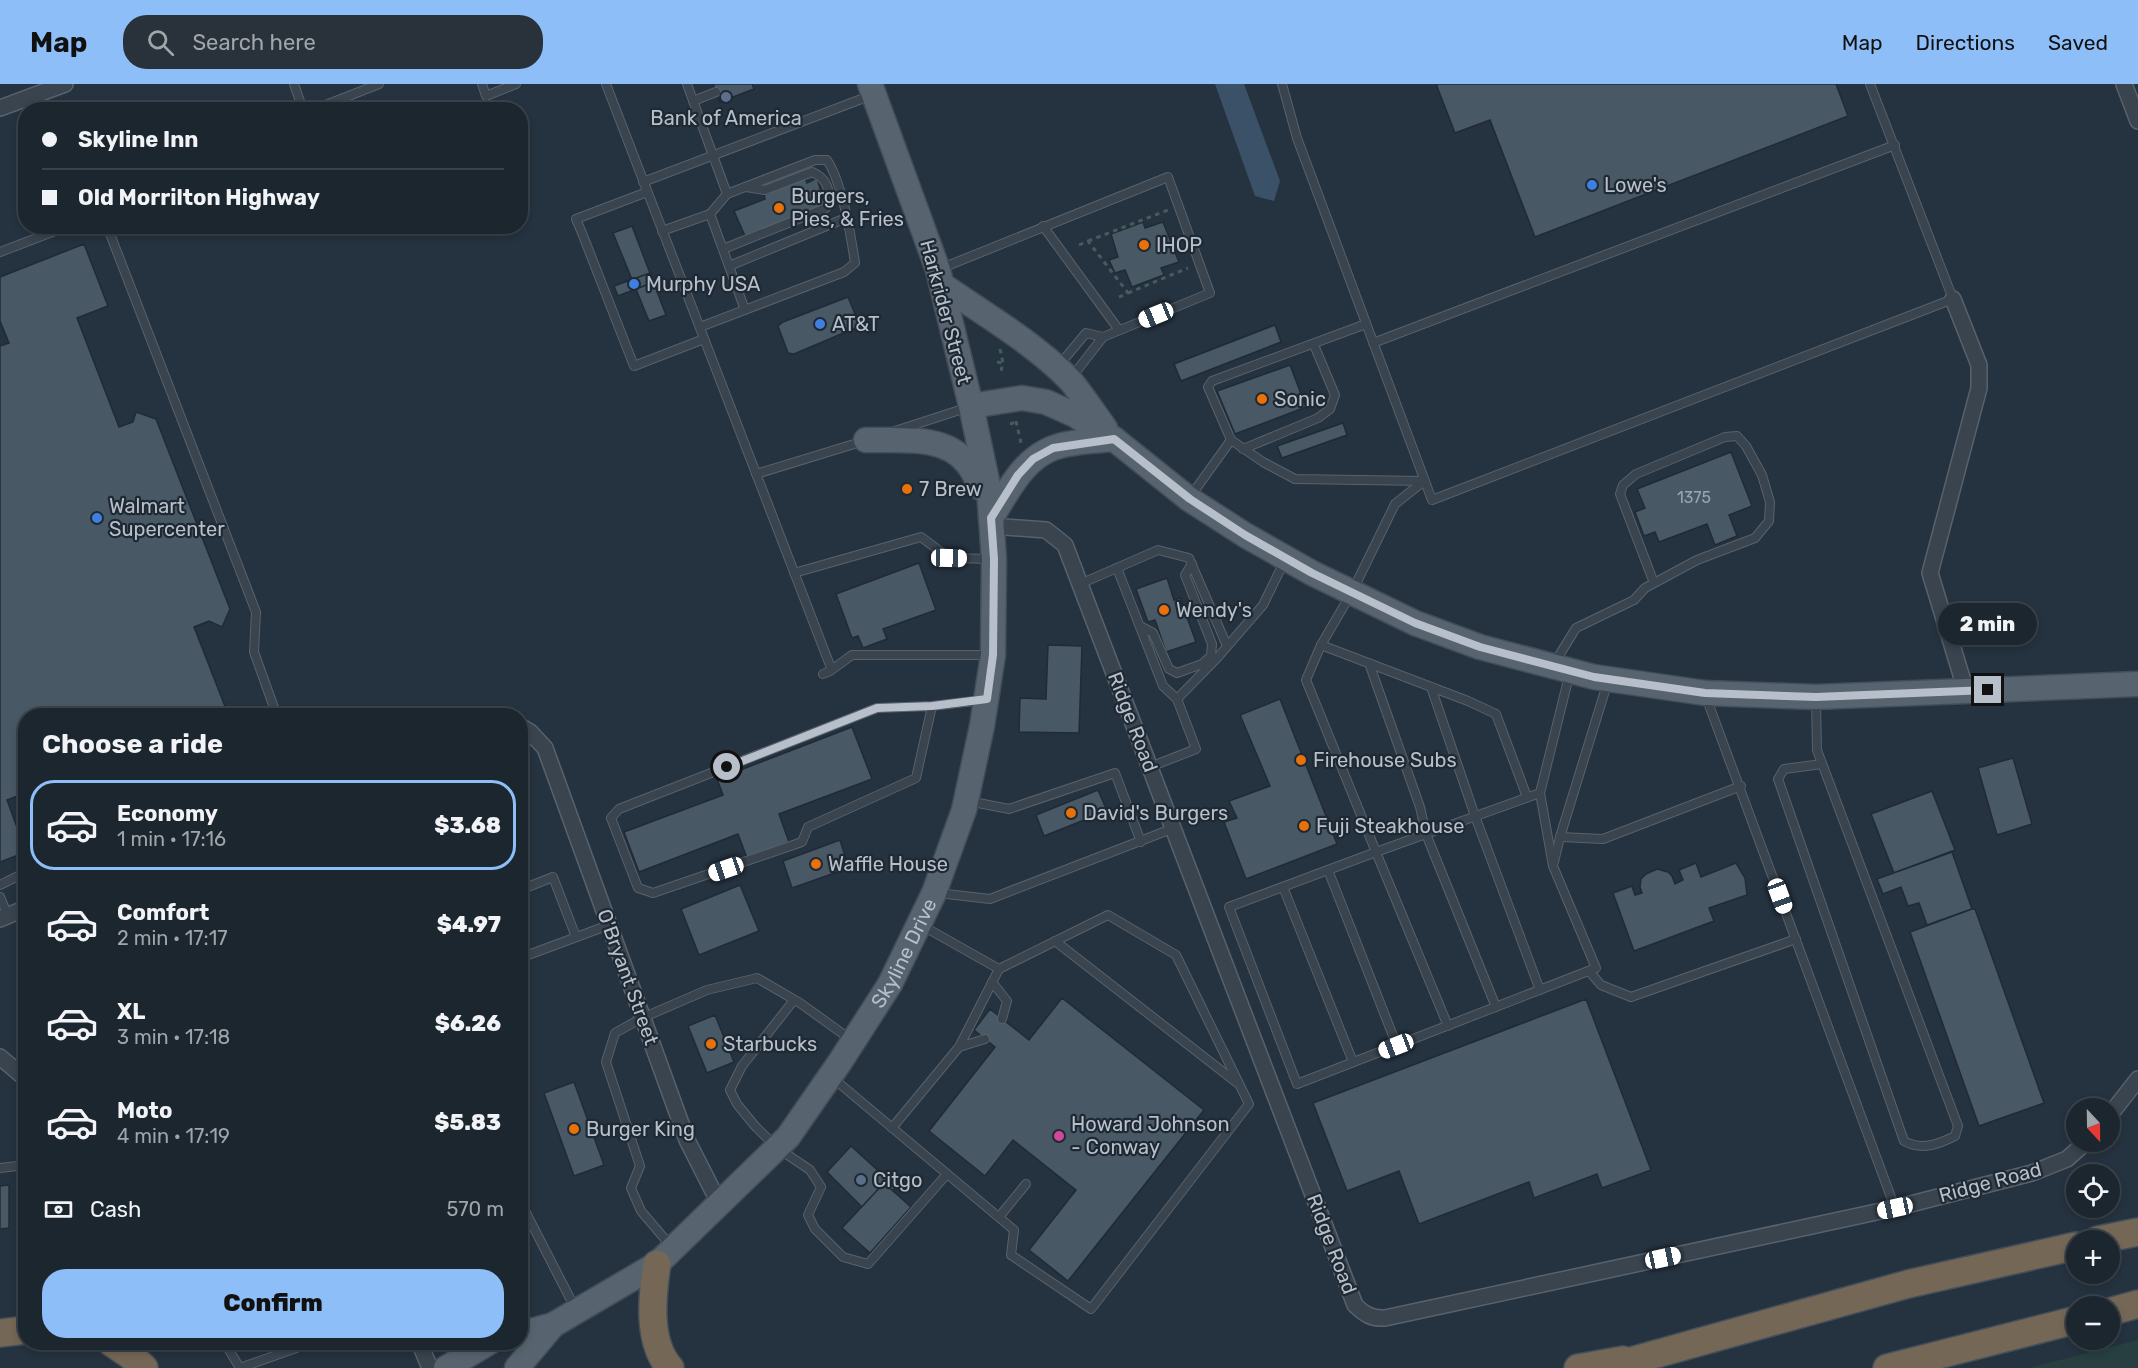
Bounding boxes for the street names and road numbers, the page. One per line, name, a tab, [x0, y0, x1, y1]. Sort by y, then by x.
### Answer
street label: Harkrider Street	[915, 237, 977, 387]
street label: Ridge Road	[1103, 669, 1163, 775]
street label: Skyline Drive	[866, 894, 942, 1012]
street label: O'Bryant Street	[592, 906, 664, 1048]
street label: Ridge Road	[1936, 1157, 2044, 1207]
street label: Ridge Road	[1302, 1191, 1362, 1297]

